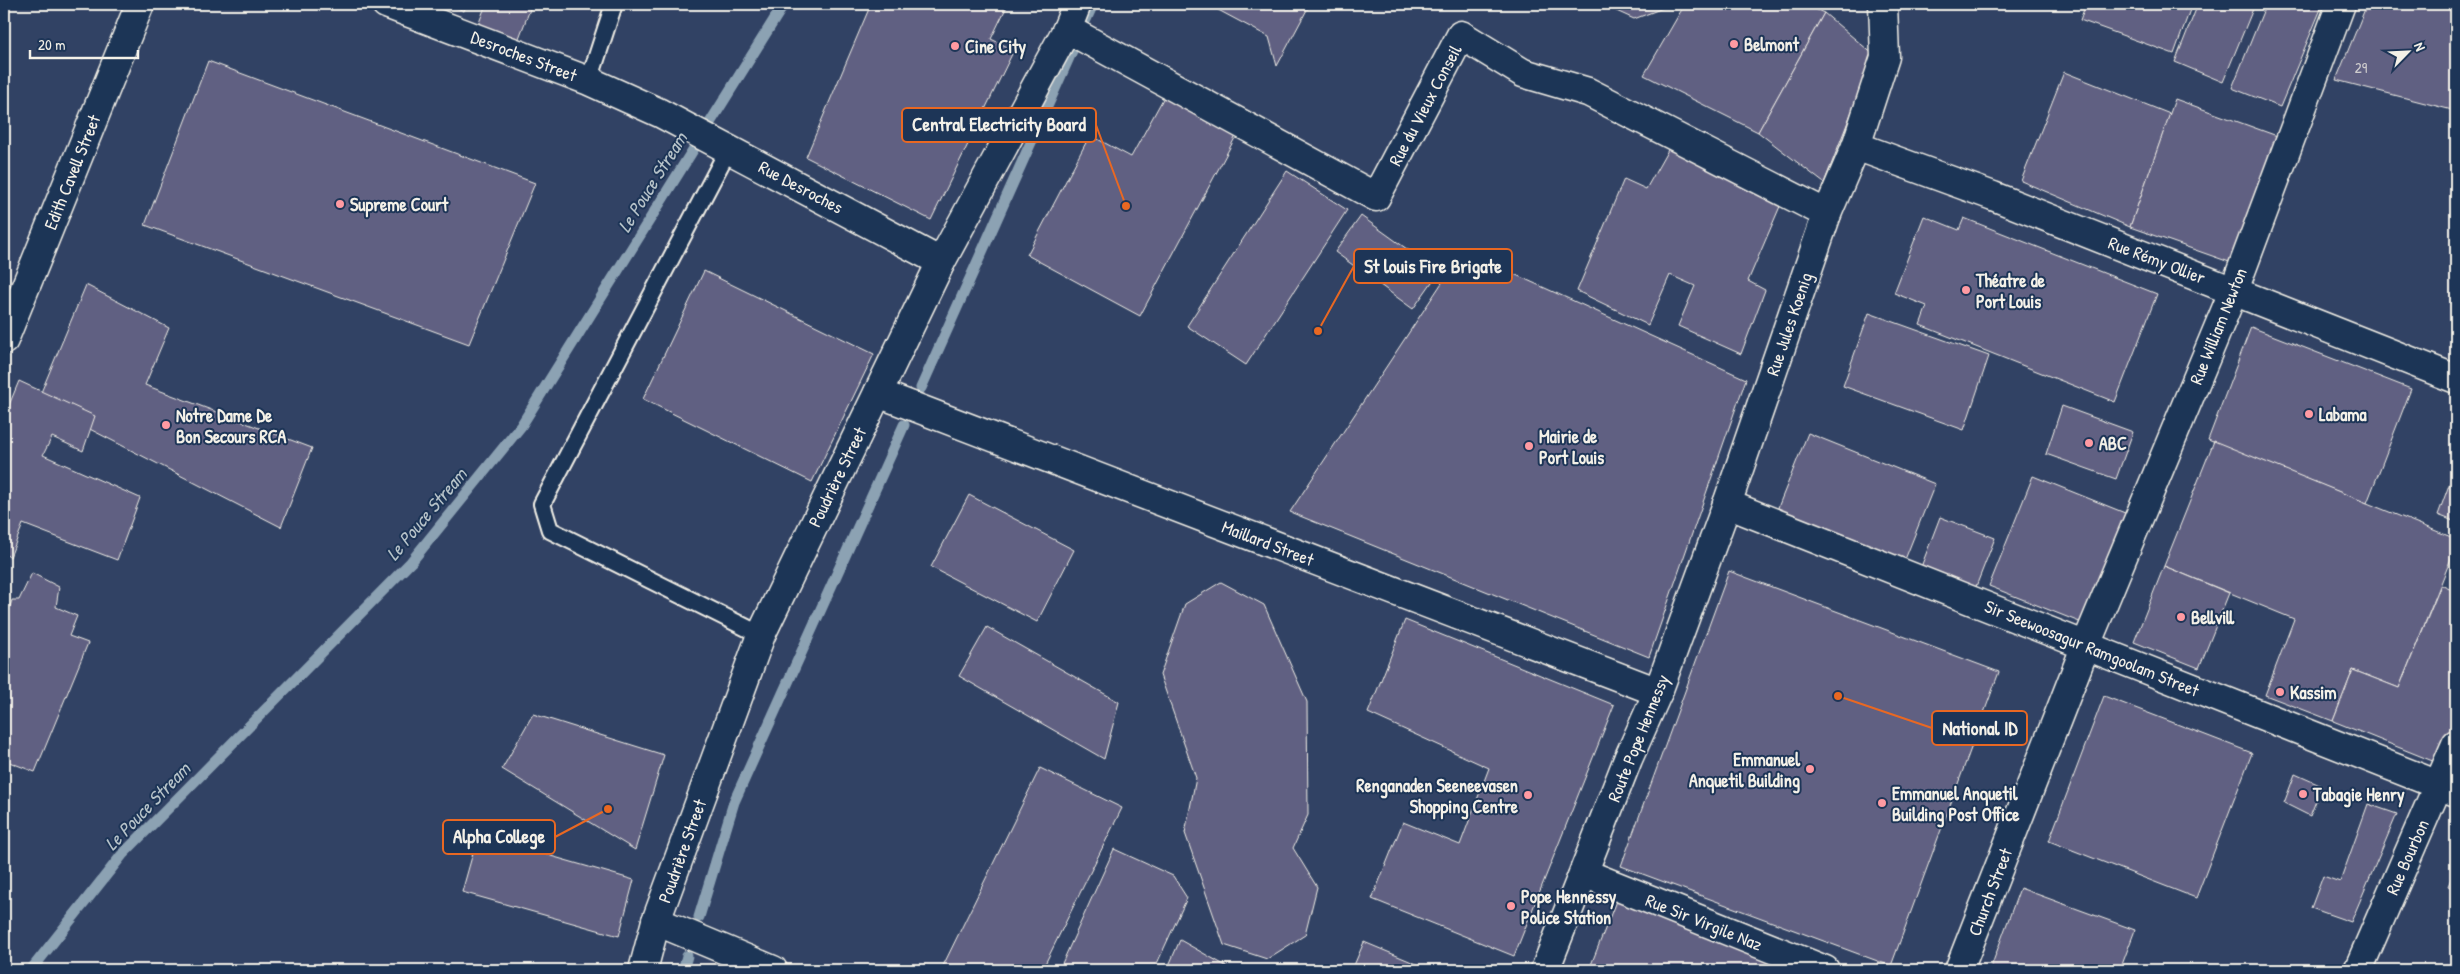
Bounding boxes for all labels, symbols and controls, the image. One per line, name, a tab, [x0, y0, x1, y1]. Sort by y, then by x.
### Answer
street label: Desroches Street	[467, 24, 581, 88]
scale bar	[30, 28, 138, 60]
north arrow	[2382, 28, 2432, 78]
place label: Belmont	[1744, 32, 1800, 57]
text: 20 m	[38, 34, 65, 55]
place label: Cine City	[965, 34, 1026, 60]
marker: Belmont	[1728, 38, 1740, 50]
text: N	[2410, 39, 2431, 54]
marker: Cine City	[949, 40, 961, 52]
street label: Rue du Vieux Conseil	[1383, 40, 1468, 170]
house number: 29	[2355, 57, 2368, 78]
callout: Central Electricity Board	[902, 108, 1096, 142]
street label: Edith Cavell Street	[38, 110, 107, 233]
text: Central Electricity Board	[912, 111, 1086, 138]
water label: Le Pouce Stream	[611, 126, 694, 237]
street label: Rue Desroches	[754, 154, 848, 220]
place label: Supreme Court	[350, 192, 449, 218]
marker: Supreme Court	[334, 198, 346, 210]
street label: Rue Rémy Ollier	[2105, 230, 2209, 290]
callout: St louis Fire Brigate	[1354, 249, 1512, 283]
text: St louis Fire Brigate	[1364, 253, 1502, 280]
street label: Rue William Newton	[2183, 264, 2253, 388]
place label: Théatre de Port Louis	[1975, 268, 2046, 314]
street label: Rue Jules Koenig	[1760, 269, 1818, 379]
marker: Théatre de Port Louis	[1960, 284, 1972, 296]
place label: Labama	[2319, 402, 2367, 427]
place label: Notre Dame De Bon Secours RCA	[176, 403, 287, 449]
marker: Labama	[2303, 408, 2315, 420]
marker: Notre Dame De Bon Secours RCA	[160, 419, 172, 431]
street label: Poudrière Street	[802, 422, 872, 531]
place label: Mairie de Port Louis	[1539, 424, 1604, 470]
place label: ABC	[2099, 431, 2127, 456]
marker: ABC	[2083, 437, 2095, 449]
marker: Mairie de Port Louis	[1523, 440, 1535, 452]
water label: Le Pouce Stream	[380, 461, 473, 566]
street label: Maillard Street	[1218, 514, 1318, 572]
street label: Sir Seewoosagur Ramgoolam Street	[1981, 593, 2204, 703]
place label: Bellvill	[2191, 605, 2235, 630]
marker: Bellvill	[2175, 611, 2187, 623]
street label: Route Pope Hennessy	[1601, 670, 1675, 806]
place label: Kassim	[2290, 680, 2337, 705]
marker: Kassim	[2274, 686, 2286, 698]
callout: National ID	[1932, 711, 2027, 745]
text: National ID	[1943, 715, 2018, 741]
place label: Emmanuel Anquetil Building	[1689, 747, 1801, 794]
water label: Le Pouce Stream	[98, 755, 196, 856]
marker: Emmanuel Anquetil Building	[1804, 763, 1816, 775]
place label: Renganaden Seeneevasen Shopping Centre	[1356, 773, 1519, 820]
place label: Emmanuel Anquetil Building Post Office	[1892, 781, 2020, 828]
place label: Tabagie Henry	[2312, 782, 2405, 808]
marker: Tabagie Henry	[2297, 788, 2309, 800]
marker: Renganaden Seeneevasen Shopping Centre	[1522, 789, 1534, 801]
street label: Poudrière Street	[652, 795, 713, 906]
marker: Emmanuel Anquetil Building Post Office	[1876, 797, 1888, 809]
street label: Rue Bourbon	[2379, 815, 2435, 899]
callout: Alpha College	[443, 820, 555, 854]
text: Alpha College	[453, 823, 545, 850]
street label: Church Street	[1962, 844, 2018, 939]
place label: Pope Hennessy Police Station	[1521, 884, 1617, 930]
street label: Rue Sir Virgile Naz	[1642, 887, 1766, 957]
marker: Pope Hennessy Police Station	[1505, 900, 1517, 912]

